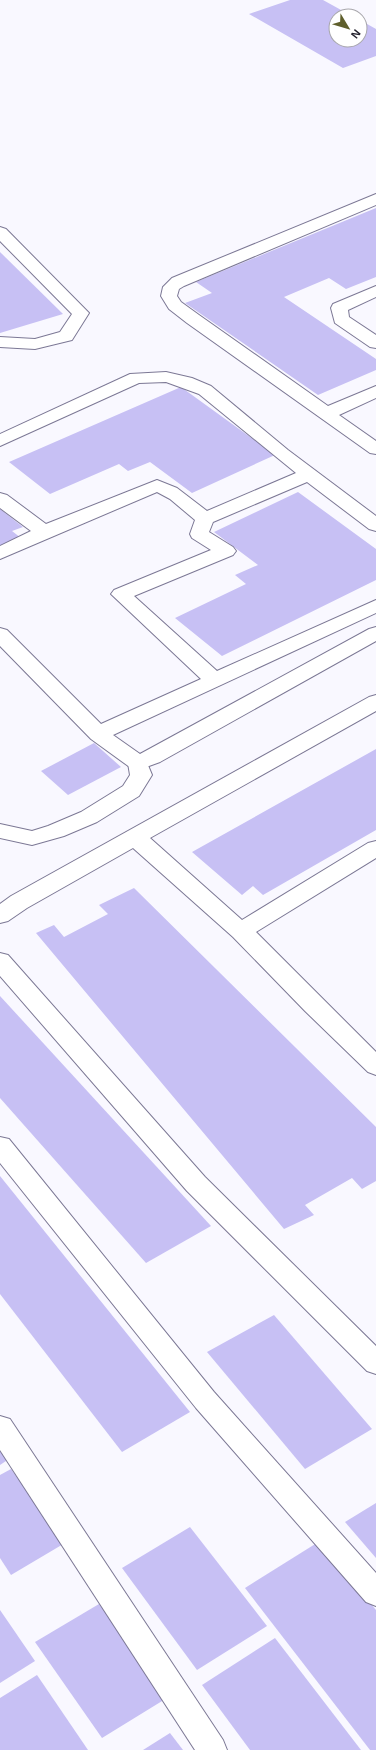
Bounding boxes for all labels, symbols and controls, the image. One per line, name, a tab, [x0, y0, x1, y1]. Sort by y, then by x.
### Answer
north arrow	[328, 8, 368, 48]
text: N	[349, 27, 363, 41]

